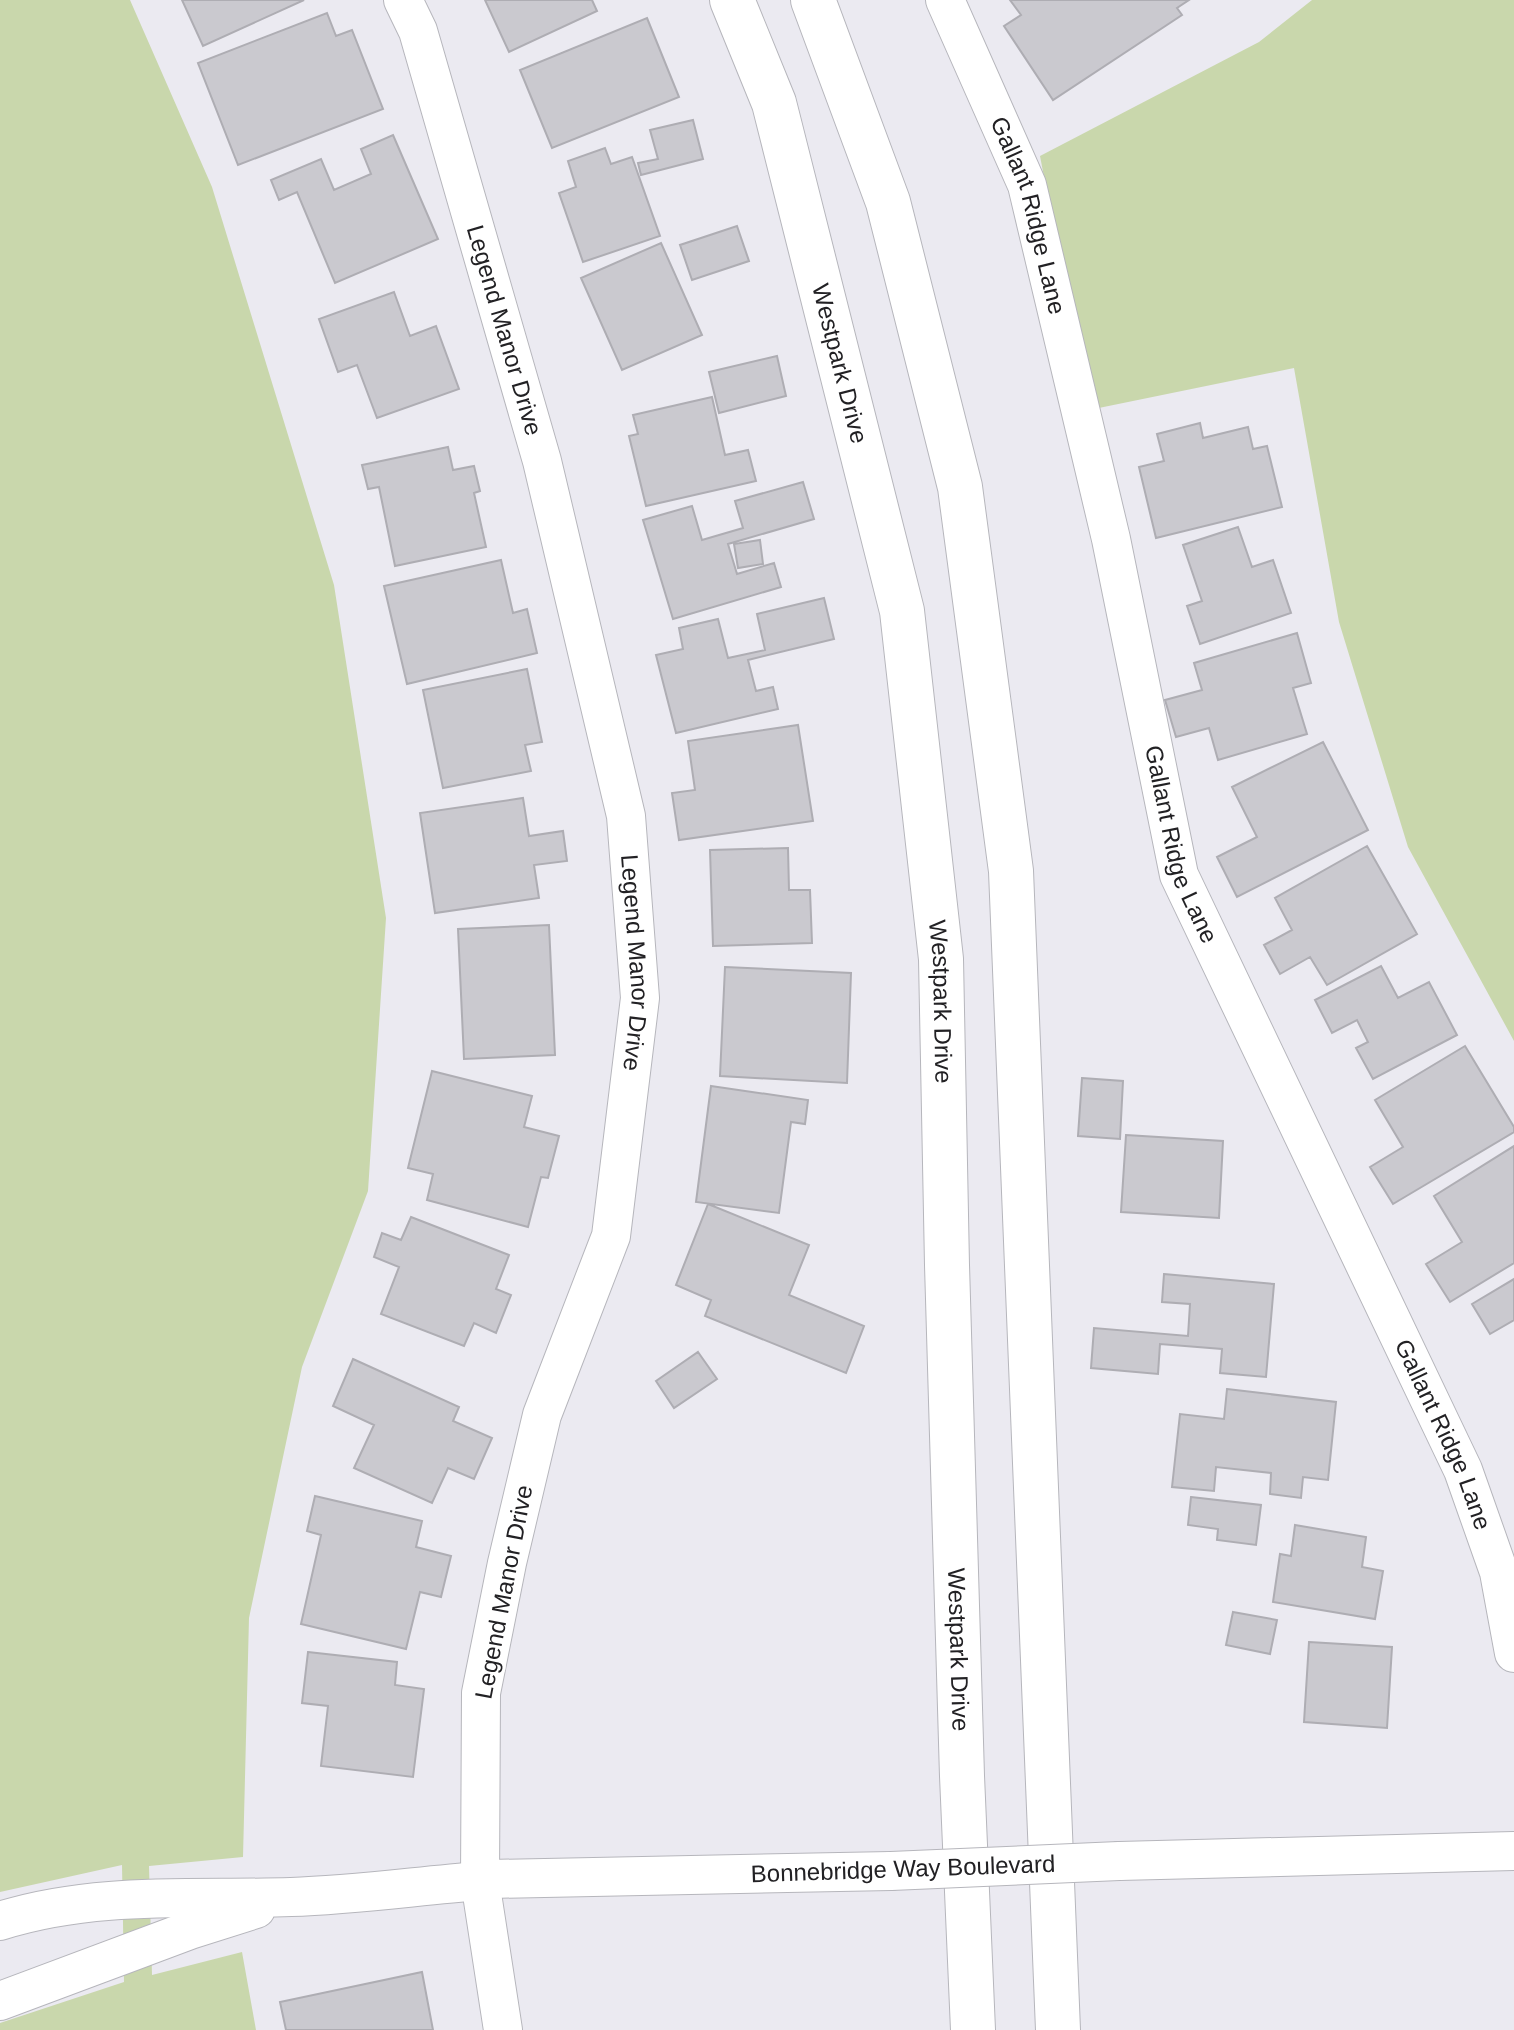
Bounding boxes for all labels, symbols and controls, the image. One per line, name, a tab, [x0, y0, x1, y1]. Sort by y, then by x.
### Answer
street label: Gallant Ridge Lane	[985, 112, 1071, 317]
street label: Legend Manor Drive	[462, 222, 548, 439]
street label: Westpark Drive	[807, 281, 873, 446]
street label: Gallant Ridge Lane	[1140, 743, 1223, 947]
street label: Legend Manor Drive	[616, 853, 654, 1073]
street label: Westpark Drive	[924, 919, 957, 1084]
street label: Gallant Ridge Lane	[1390, 1335, 1497, 1533]
street label: Legend Manor Drive	[470, 1483, 538, 1701]
street label: Westpark Drive	[943, 1567, 975, 1732]
street label: Bonnebridge Way Boulevard	[750, 1850, 1056, 1887]

